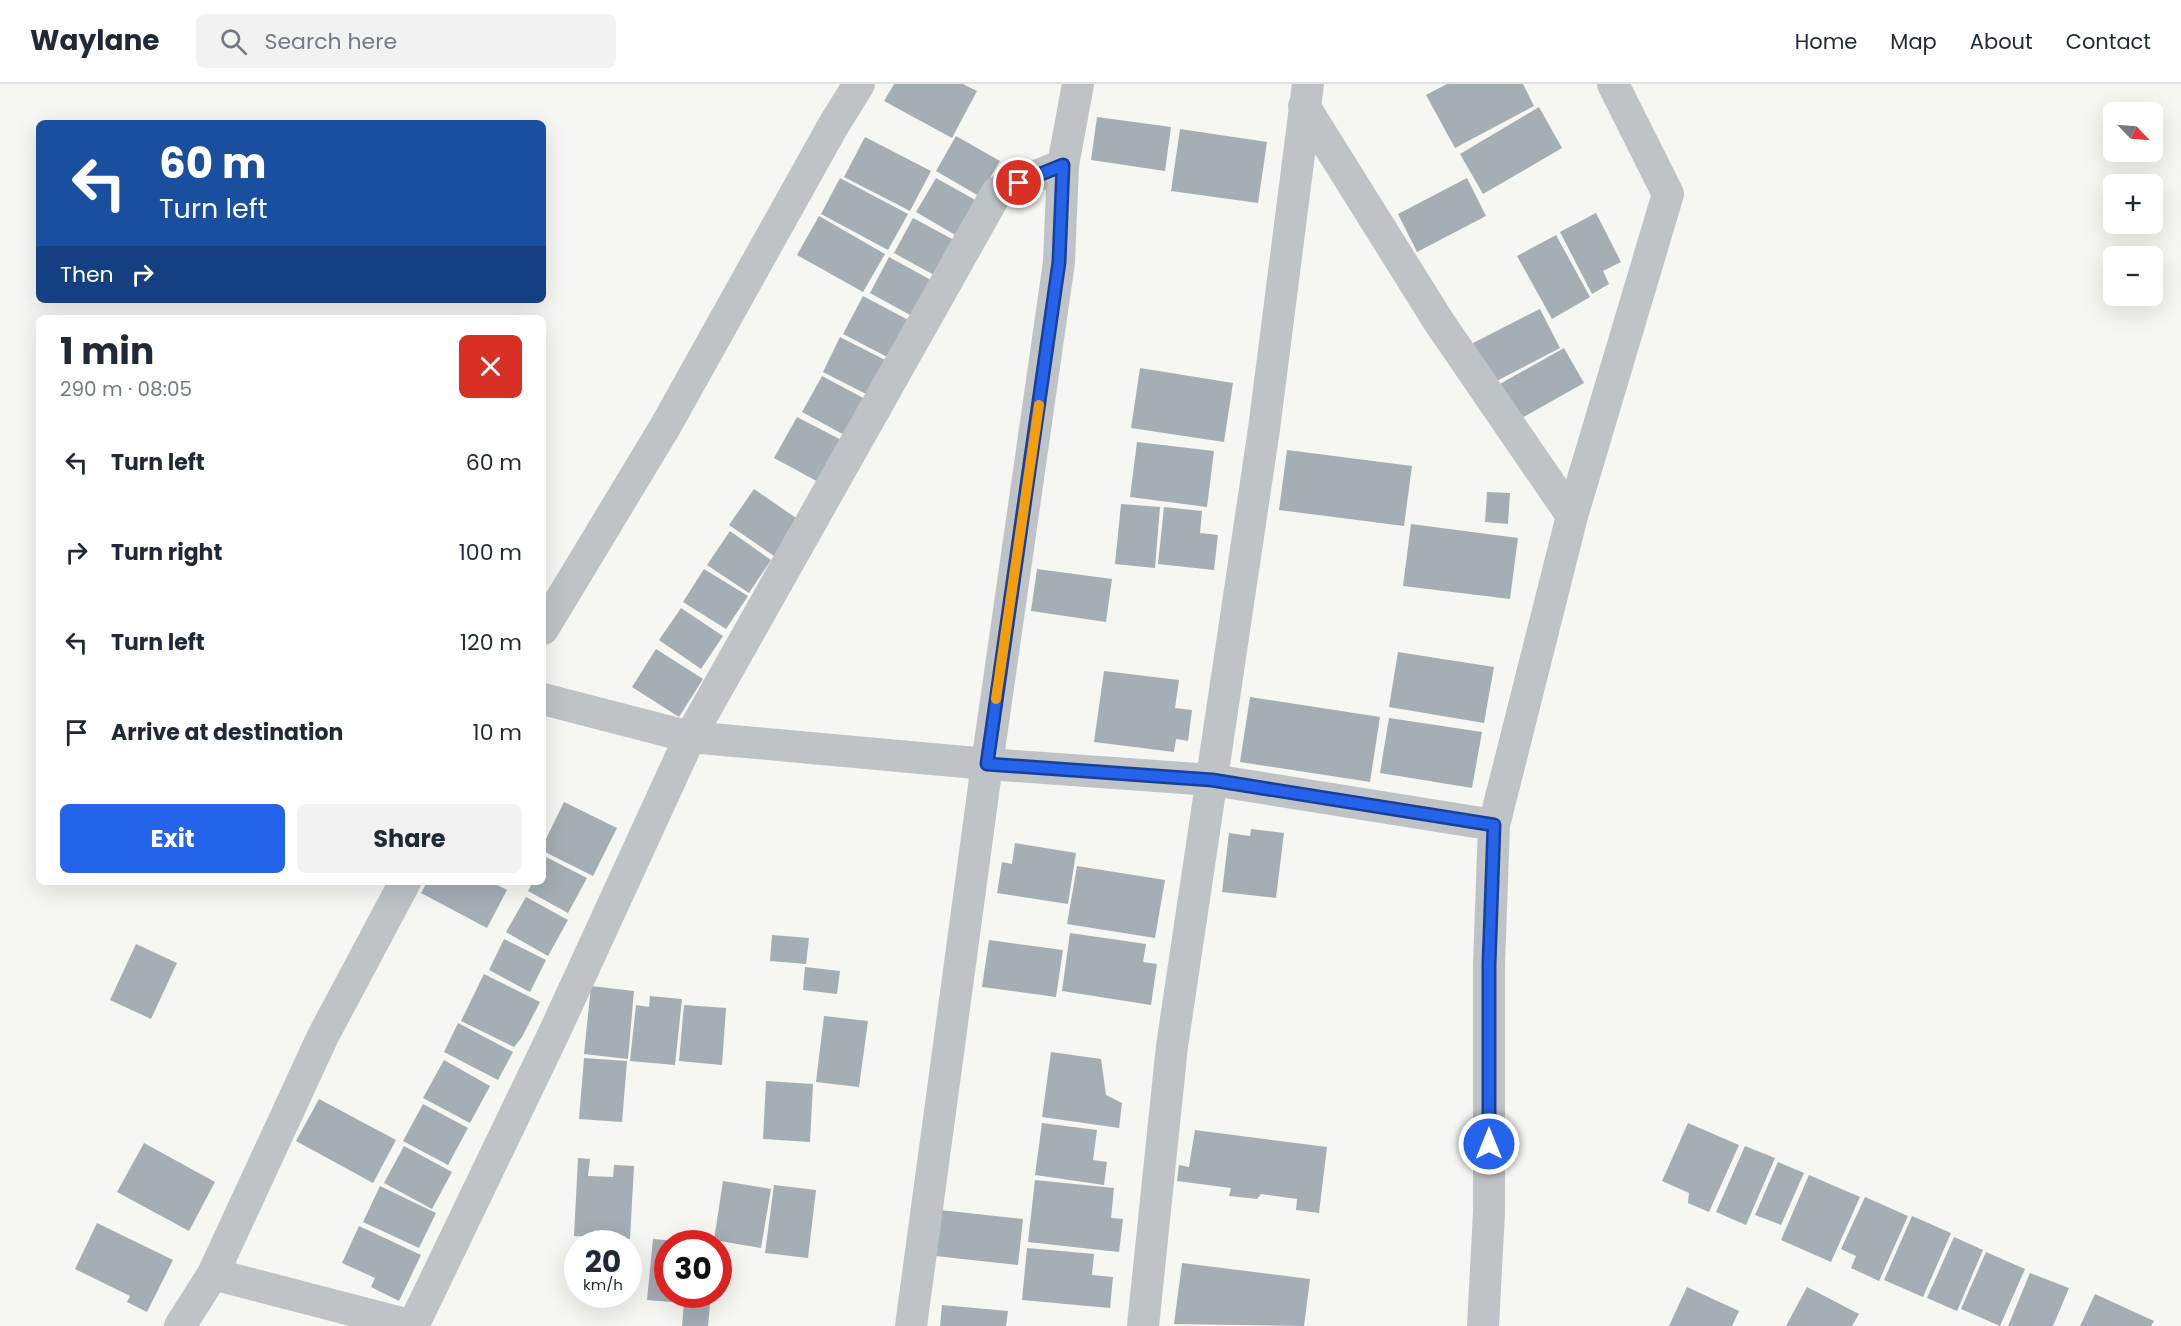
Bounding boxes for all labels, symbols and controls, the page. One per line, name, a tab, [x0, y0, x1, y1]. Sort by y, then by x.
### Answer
search box	[196, 14, 616, 68]
text: Waylane	[30, 21, 160, 60]
icon: search	[217, 25, 250, 58]
text: Search here	[265, 26, 397, 57]
text: Home	[1795, 27, 1857, 56]
text: Map	[1890, 27, 1937, 56]
text: About	[1970, 27, 2033, 56]
text: Contact	[2066, 27, 2151, 56]
north arrow	[2103, 102, 2163, 162]
map controls	[2103, 102, 2163, 306]
text: 60 m	[159, 134, 267, 193]
icon: left	[60, 144, 138, 222]
pin	[993, 157, 1044, 208]
icon: arrive	[1002, 166, 1035, 199]
button: +	[2103, 174, 2163, 234]
text: Turn left	[159, 190, 268, 227]
button: −	[2103, 246, 2163, 306]
icon: right	[126, 258, 159, 291]
text: Then	[60, 259, 114, 290]
text: 1 min	[60, 326, 154, 377]
button: close	[459, 335, 522, 398]
text: 290 m · 08:05	[60, 375, 192, 403]
icon: left	[60, 446, 93, 479]
text: Turn left	[111, 447, 205, 478]
text: 60 m	[466, 447, 522, 478]
icon: right	[60, 536, 93, 569]
text: Turn right	[111, 537, 222, 568]
text: 100 m	[459, 537, 522, 568]
icon: left	[60, 626, 93, 659]
text: Turn left	[111, 627, 205, 658]
text: 120 m	[460, 627, 522, 658]
icon: arrive	[60, 716, 93, 749]
text: Arrive at destination	[111, 717, 343, 748]
text: 10 m	[473, 717, 522, 748]
button: Exit	[60, 804, 285, 873]
button: Share	[297, 804, 522, 873]
position arrow	[1457, 1112, 1521, 1176]
speed limit sign: 30	[654, 1230, 732, 1308]
text: 20	[585, 1240, 621, 1283]
text: km/h	[583, 1274, 623, 1295]

